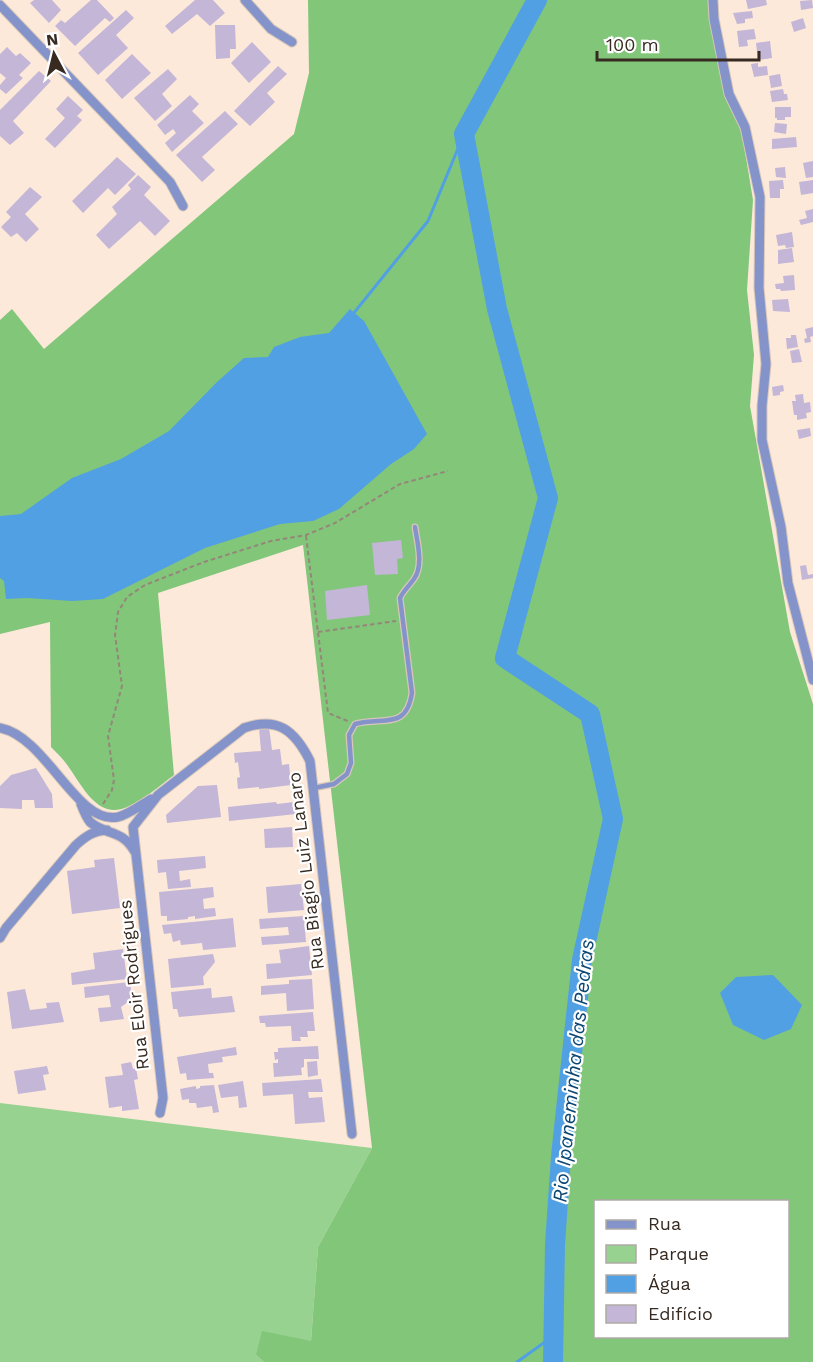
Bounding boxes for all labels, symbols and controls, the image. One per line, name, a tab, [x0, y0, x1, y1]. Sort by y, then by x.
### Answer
north arrow	[24, 24, 84, 84]
scale bar	[597, 24, 759, 62]
text: N	[45, 29, 59, 50]
text: 100 m	[606, 34, 659, 55]
street label: Rua Biagio Luiz Lanaro	[283, 771, 328, 971]
street label: Rua Eloir Rodrigues	[114, 899, 153, 1071]
water label: Rio Ipaneminha das Pedras	[547, 938, 599, 1204]
legend	[594, 1200, 789, 1338]
text: Rua	[648, 1213, 681, 1234]
text: Parque	[648, 1243, 709, 1264]
text: Água	[648, 1273, 691, 1294]
text: Edifício	[648, 1303, 713, 1324]

